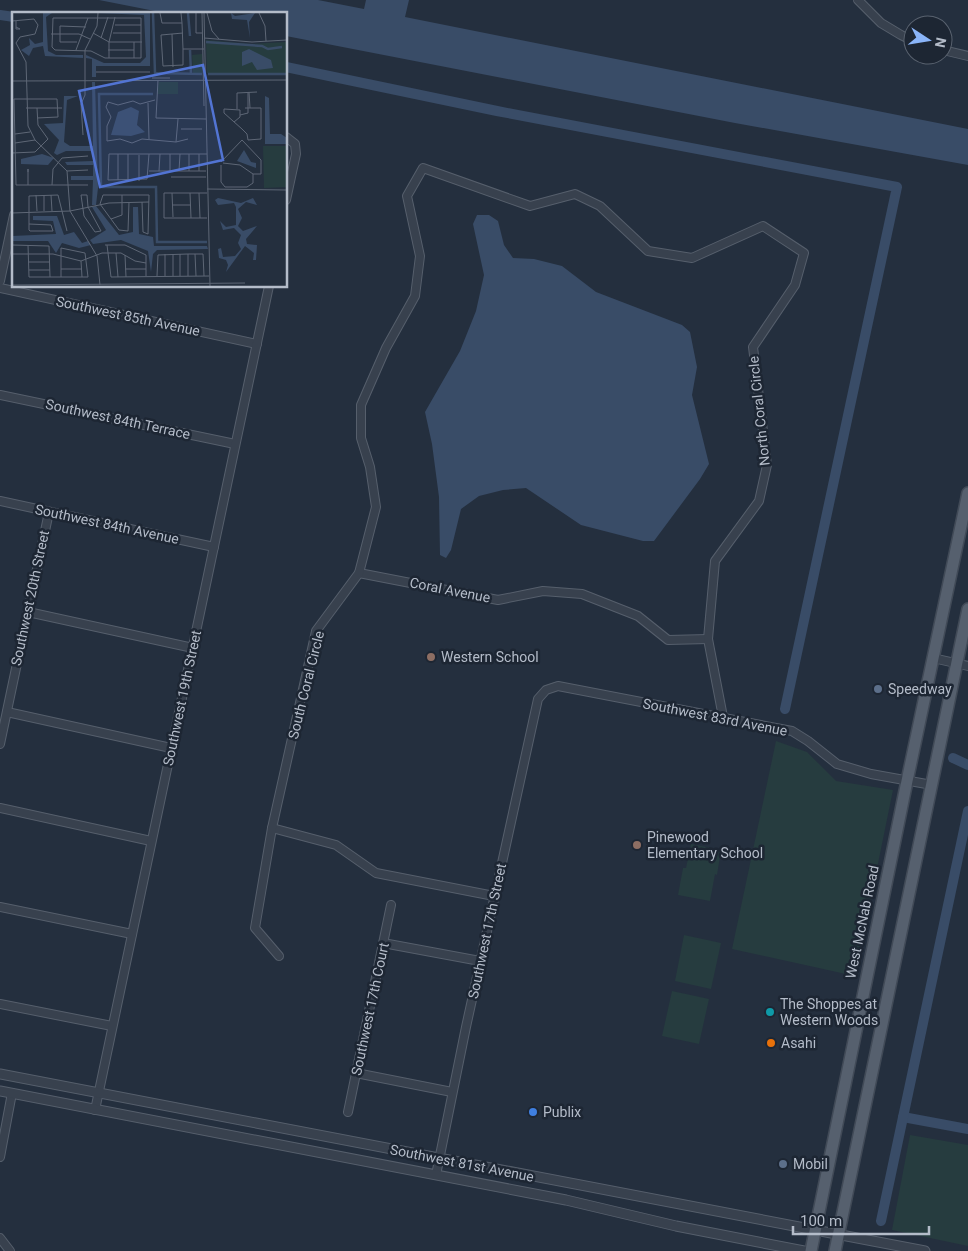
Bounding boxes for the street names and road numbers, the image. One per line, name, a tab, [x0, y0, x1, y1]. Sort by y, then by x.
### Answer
street label: Southwest 85th Avenue	[55, 293, 201, 339]
street label: North Coral Circle	[745, 355, 773, 467]
street label: Southwest 84th Terrace	[44, 396, 192, 442]
street label: Southwest 84th Avenue	[34, 501, 180, 547]
street label: Southwest 20th Street	[8, 528, 52, 667]
street label: Coral Avenue	[408, 574, 492, 606]
street label: Southwest 19th Street	[160, 628, 204, 767]
street label: South Coral Circle	[285, 629, 327, 741]
street label: Southwest 83rd Avenue	[641, 695, 789, 739]
street label: Southwest 17th Street	[465, 861, 509, 1000]
street label: West McNab Road	[842, 864, 882, 980]
street label: Southwest 17th Court	[348, 941, 392, 1077]
street label: Southwest 81st Avenue	[389, 1141, 535, 1185]

